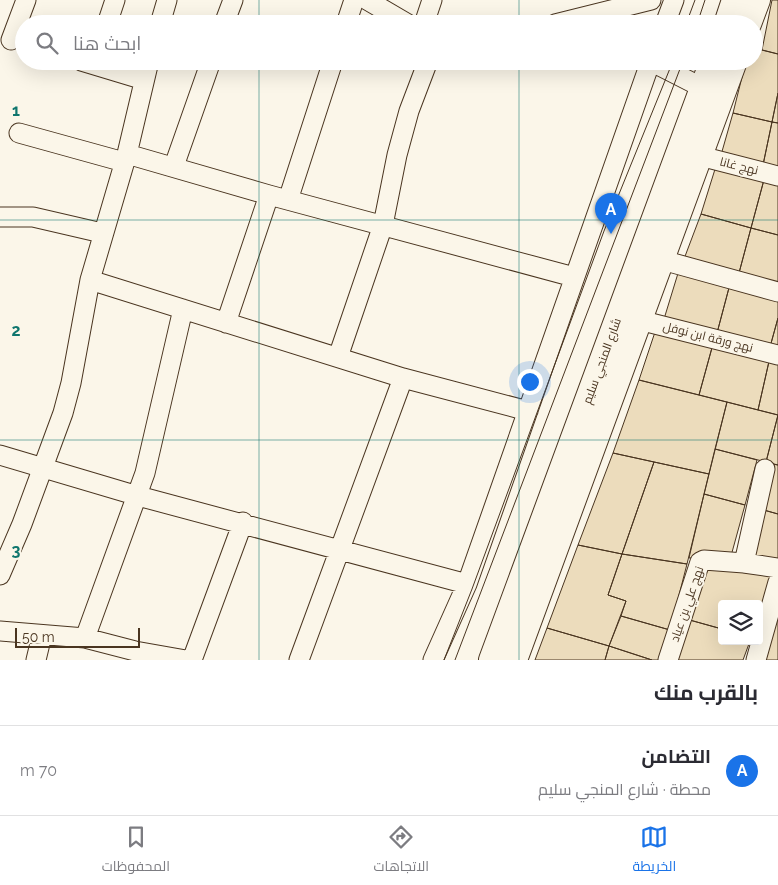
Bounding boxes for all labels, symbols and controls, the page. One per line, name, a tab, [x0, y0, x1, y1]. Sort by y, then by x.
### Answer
search box	[15, 15, 763, 70]
icon: search	[33, 29, 61, 57]
text: ابحث هنا	[73, 32, 141, 54]
text: 1	[12, 101, 20, 120]
street label: نهج غانا	[718, 154, 760, 178]
pin: A	[595, 193, 627, 234]
street label: شارع المنجي سليم	[580, 316, 627, 407]
street label: نهج ورقة ابن نوفل	[661, 319, 755, 356]
text: 2	[11, 321, 21, 340]
your location	[517, 369, 543, 395]
text: 3	[12, 541, 21, 560]
street label: نهج علي بن عياد	[667, 564, 709, 645]
map controls	[718, 600, 763, 645]
button: layers	[718, 600, 763, 645]
scale bar	[15, 625, 140, 648]
text: 50 m	[22, 629, 55, 645]
text: بالقرب منك	[654, 680, 758, 705]
text: التضامن	[641, 745, 711, 767]
text: 70 m	[20, 761, 57, 780]
text: A	[737, 761, 747, 780]
text: محطة · شارع المنجي سليم	[538, 780, 711, 799]
tab: المحفوظات	[102, 823, 170, 879]
tab: الاتجاهات	[374, 823, 429, 879]
tab: الخريطة	[633, 823, 676, 879]

